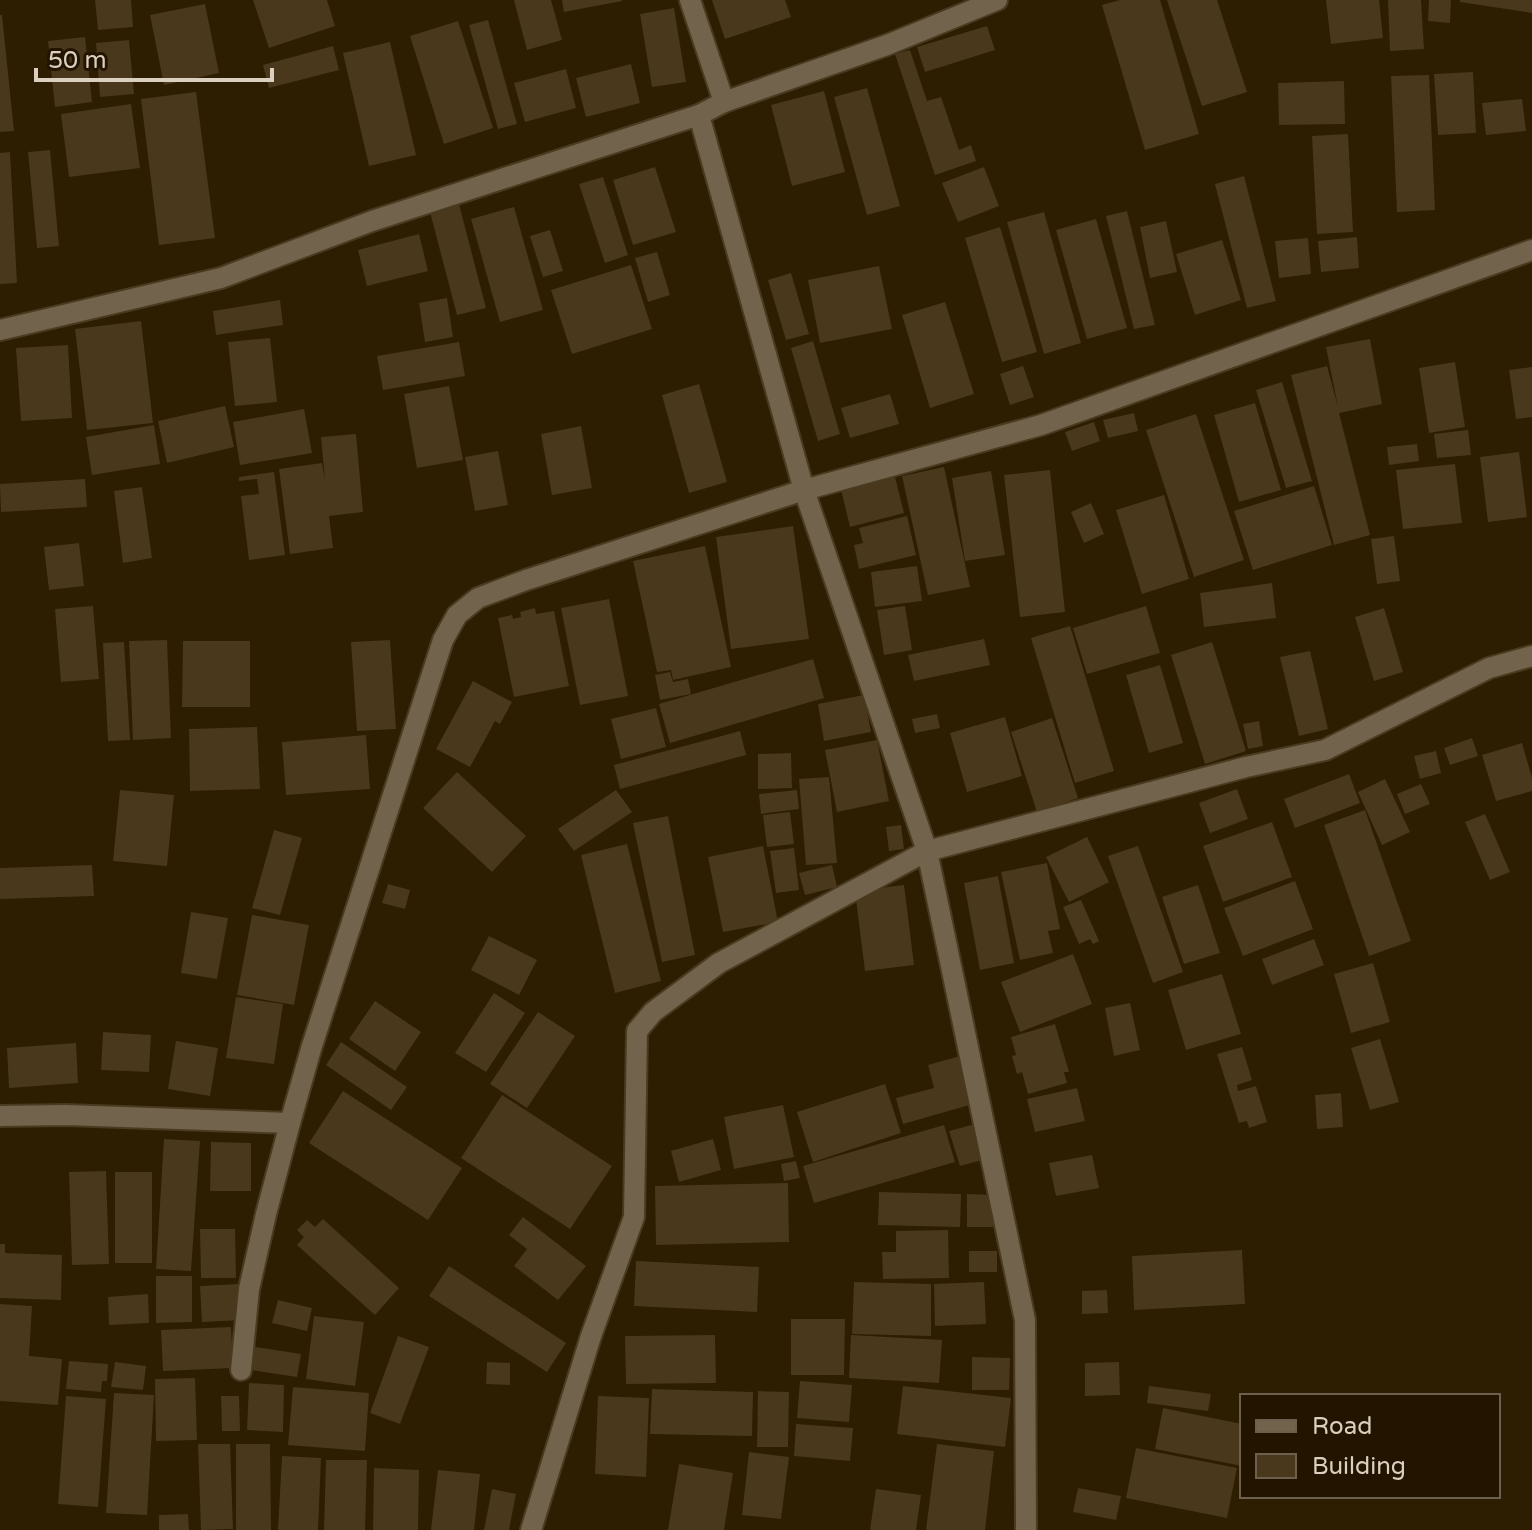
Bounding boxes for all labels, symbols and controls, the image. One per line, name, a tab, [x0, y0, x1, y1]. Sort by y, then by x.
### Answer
scale bar	[36, 32, 272, 82]
text: 50 m	[48, 46, 106, 75]
legend	[1240, 1394, 1500, 1498]
text: Road	[1312, 1412, 1372, 1441]
text: Building	[1312, 1452, 1406, 1481]

